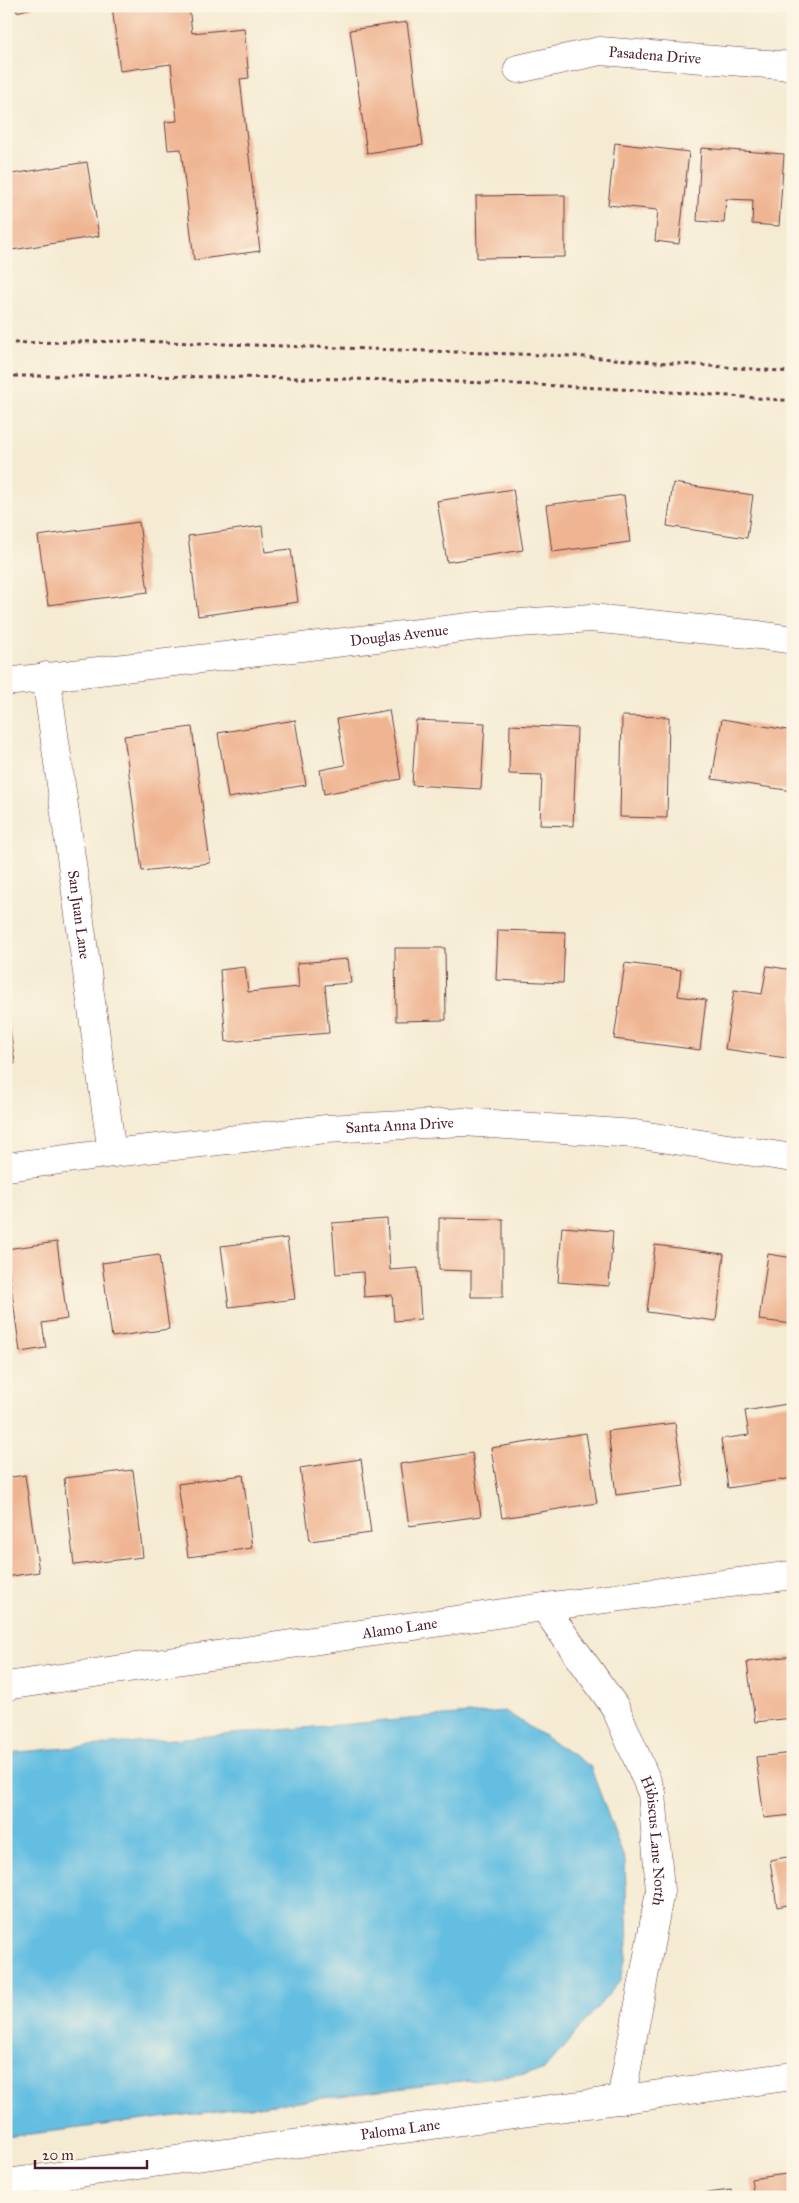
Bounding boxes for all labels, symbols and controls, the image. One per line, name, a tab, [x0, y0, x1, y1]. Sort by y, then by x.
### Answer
street label: Pasadena Drive	[608, 43, 702, 68]
street label: Douglas Avenue	[349, 621, 449, 650]
street label: San Juan Lane	[64, 869, 94, 960]
street label: Santa Anna Drive	[345, 1114, 454, 1137]
street label: Alamo Lane	[360, 1614, 439, 1643]
street label: Hibiscus Lane North	[637, 1773, 669, 1908]
street label: Paloma Lane	[359, 2115, 441, 2144]
scale bar	[35, 2138, 148, 2170]
text: 20 m	[42, 2146, 74, 2164]

